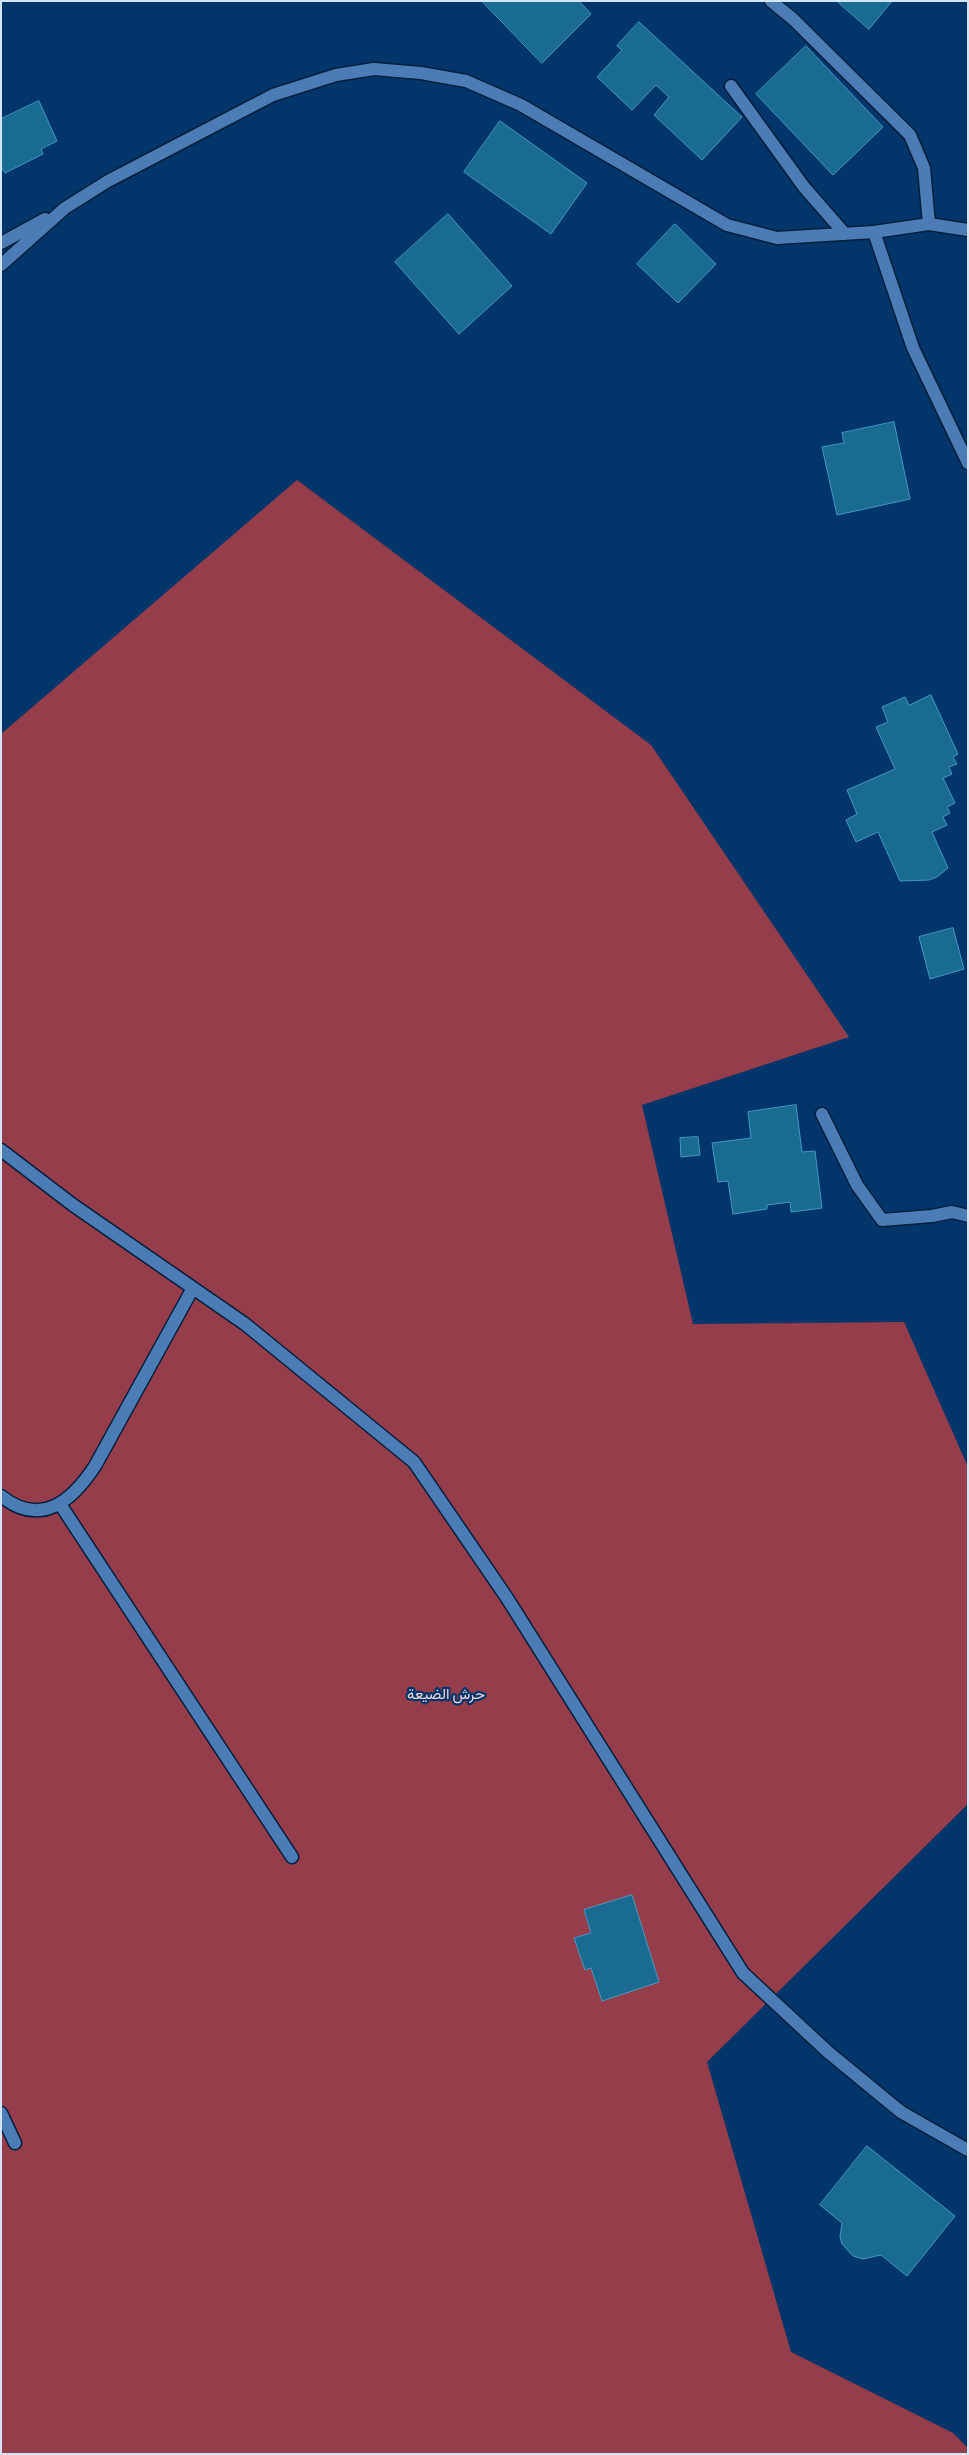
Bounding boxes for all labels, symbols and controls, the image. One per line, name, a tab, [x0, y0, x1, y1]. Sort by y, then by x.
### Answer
park label: حرش الضيعة	[407, 1685, 485, 1703]

